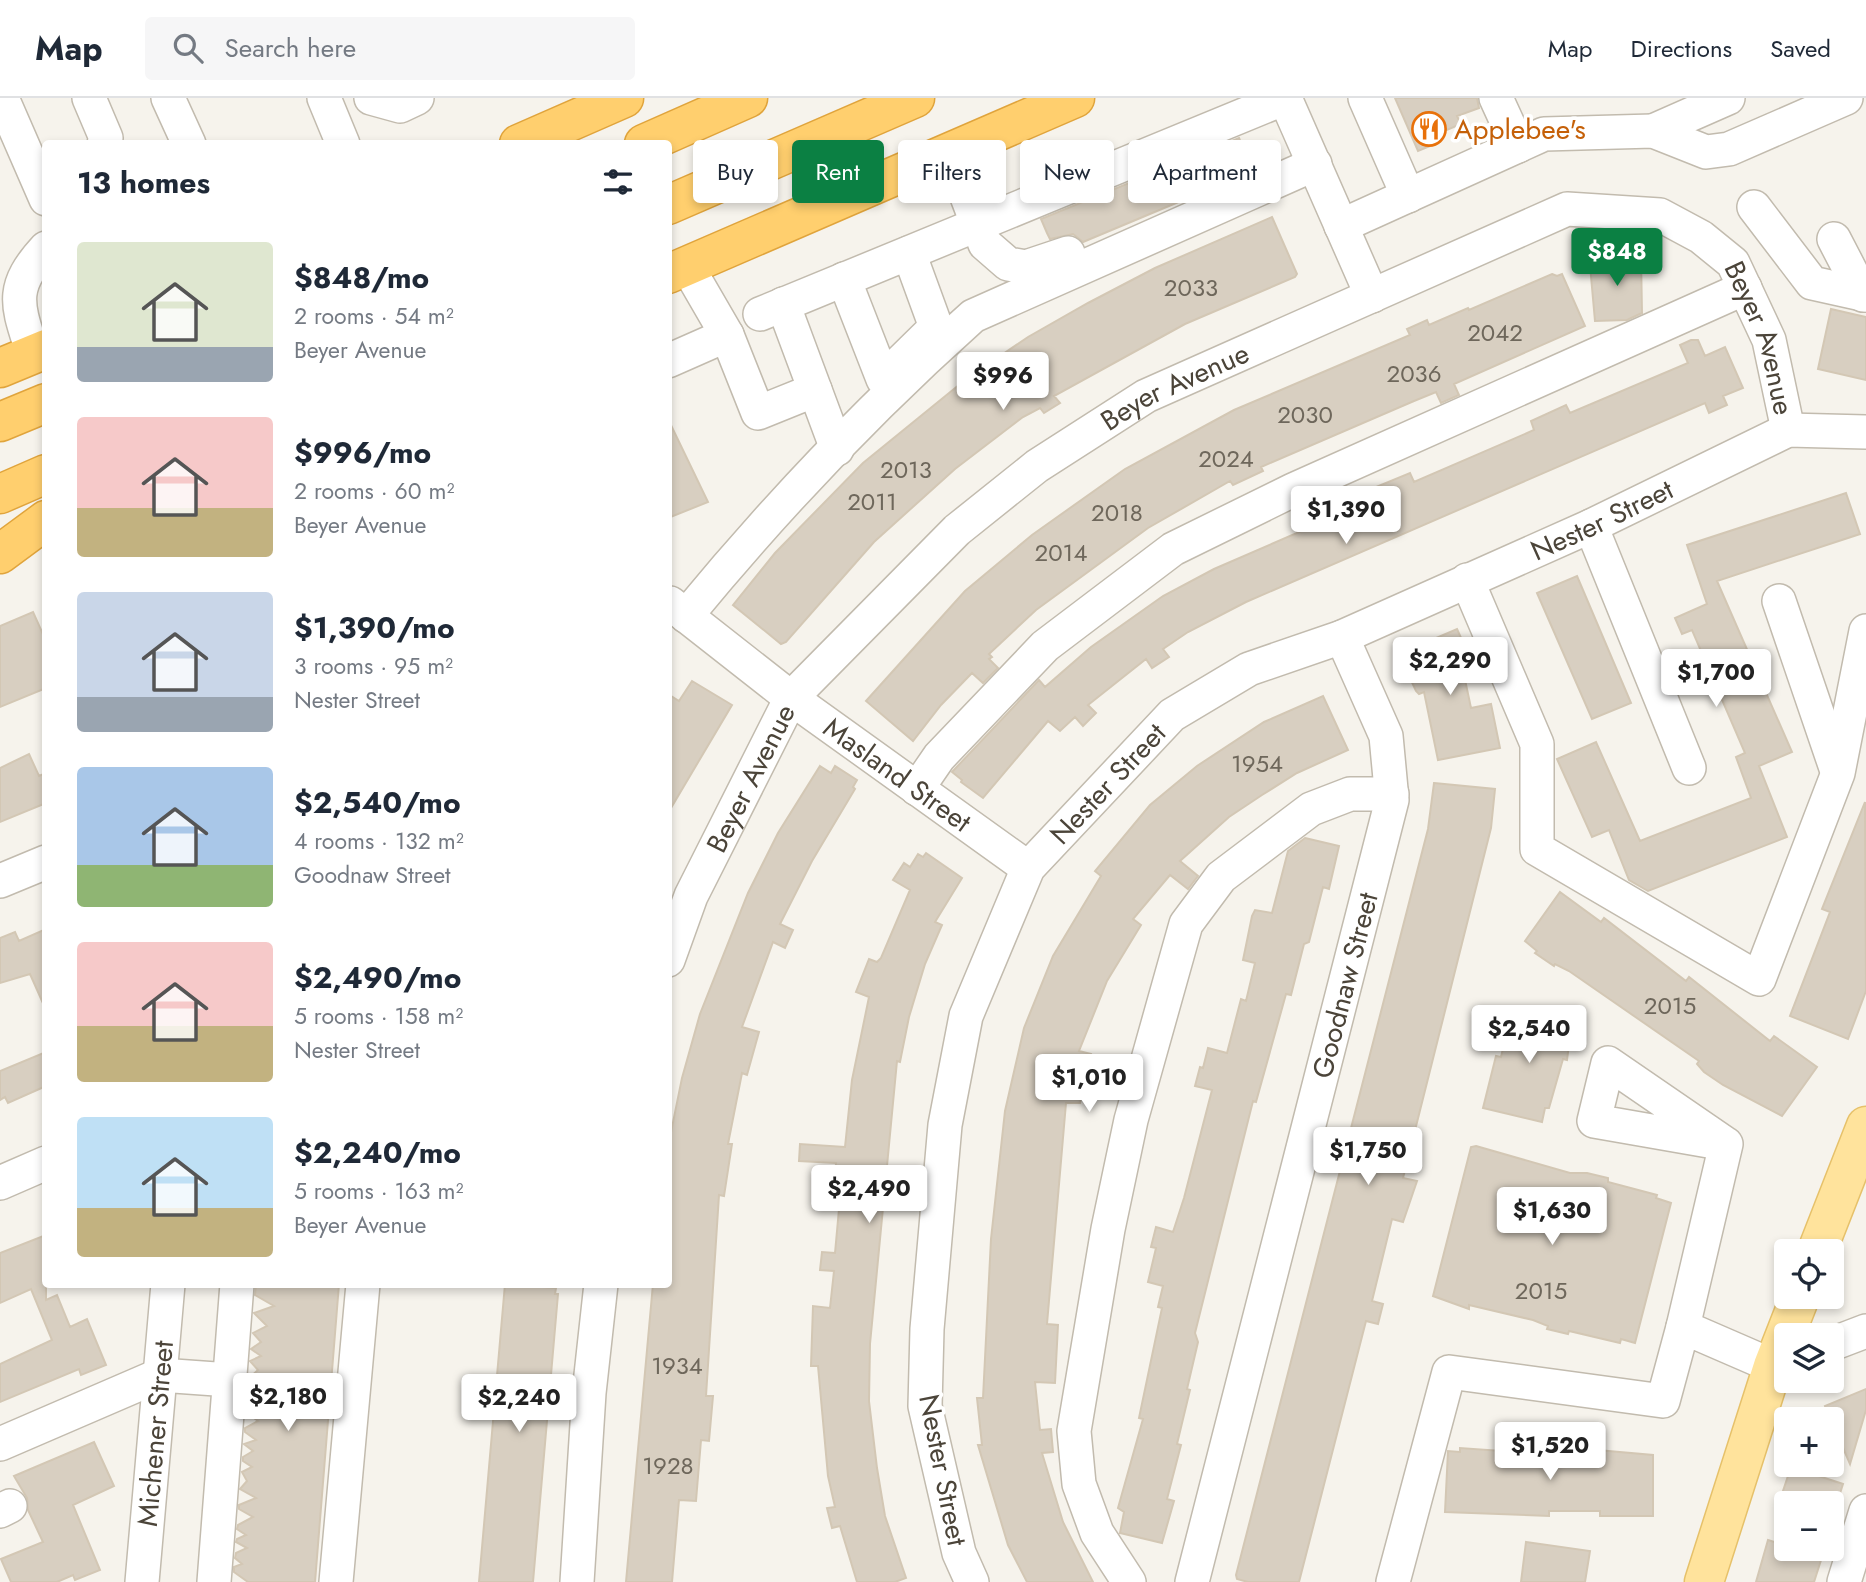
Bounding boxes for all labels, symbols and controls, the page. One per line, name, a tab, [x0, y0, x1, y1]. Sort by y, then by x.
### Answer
search box	[145, 17, 635, 80]
text: Map	[35, 25, 103, 72]
icon: search	[169, 29, 207, 67]
text: Search here	[225, 29, 356, 67]
text: Map	[1548, 31, 1593, 66]
text: Directions	[1631, 31, 1732, 66]
text: Saved	[1770, 31, 1831, 66]
place label: Applebee's	[1454, 109, 1586, 150]
restaurant icon: Applebee's	[1410, 110, 1448, 148]
chip: Buy	[693, 140, 778, 203]
chip: Rent	[792, 140, 884, 203]
chip: Filters	[898, 140, 1006, 203]
chip: New	[1020, 140, 1114, 203]
chip: Apartment	[1128, 140, 1281, 203]
text: 13 homes	[77, 161, 210, 204]
icon: filters	[599, 163, 637, 201]
pin: $848	[1576, 228, 1658, 288]
text: $848	[1587, 234, 1647, 268]
street label: Beyer Avenue	[1714, 254, 1805, 419]
text: $848/mo	[294, 256, 429, 299]
icon: home	[133, 270, 217, 354]
house number: 2033	[1164, 270, 1218, 305]
text: 2 rooms · 54 m²	[294, 299, 454, 333]
house number: 2042	[1467, 315, 1523, 350]
street label: Beyer Avenue	[1092, 332, 1255, 441]
text: Beyer Avenue	[294, 333, 426, 367]
pin: $996	[962, 352, 1044, 412]
house number: 2036	[1387, 356, 1441, 391]
text: $996	[973, 358, 1033, 392]
house number: 2030	[1277, 397, 1333, 432]
text: $996/mo	[294, 431, 431, 474]
house number: 2024	[1198, 441, 1254, 476]
icon: home	[133, 445, 217, 529]
house number: 2013	[880, 452, 932, 487]
street label: Nester Street	[1524, 468, 1680, 571]
text: 2 rooms · 60 m²	[294, 474, 454, 508]
house number: 2011	[847, 484, 897, 519]
pin: $1,390	[1289, 486, 1403, 546]
text: $1,390	[1307, 492, 1385, 526]
house number: 2018	[1091, 495, 1143, 530]
text: Beyer Avenue	[294, 508, 426, 542]
house number: 2014	[1035, 535, 1087, 570]
text: $1,390/mo	[294, 606, 455, 649]
icon: home	[133, 620, 217, 704]
pin: $2,290	[1393, 638, 1507, 697]
text: $2,290	[1409, 643, 1491, 677]
text: 3 rooms · 95 m²	[294, 649, 453, 683]
pin: $1,700	[1659, 650, 1773, 709]
text: $1,700	[1677, 655, 1755, 689]
text: Nester Street	[294, 683, 420, 717]
street label: Beyer Avenue	[696, 697, 805, 859]
street label: Masland Street	[815, 707, 980, 842]
street label: Nester Street	[1040, 713, 1175, 853]
house number: 1954	[1231, 746, 1283, 781]
text: $2,540/mo	[294, 781, 461, 824]
icon: home	[133, 795, 217, 879]
text: 4 rooms · 132 m²	[294, 824, 464, 858]
text: Goodnaw Street	[294, 858, 451, 892]
street label: Goodnaw Street	[1301, 888, 1388, 1083]
text: $2,490/mo	[294, 956, 461, 999]
icon: home	[133, 970, 217, 1054]
house number: 2015	[1644, 988, 1696, 1023]
text: 5 rooms · 158 m²	[294, 999, 463, 1033]
pin: $2,540	[1472, 1006, 1586, 1065]
text: $2,540	[1488, 1011, 1570, 1045]
text: Nester Street	[294, 1033, 420, 1067]
pin: $1,010	[1032, 1054, 1146, 1114]
text: $1,010	[1051, 1060, 1127, 1094]
pin: $1,750	[1311, 1128, 1425, 1187]
text: $2,240/mo	[294, 1131, 461, 1174]
text: $1,750	[1329, 1133, 1407, 1167]
icon: home	[133, 1145, 217, 1229]
pin: $2,490	[812, 1166, 926, 1225]
text: $2,490	[827, 1171, 911, 1205]
text: 5 rooms · 163 m²	[294, 1174, 463, 1208]
pin: $1,630	[1495, 1188, 1609, 1247]
text: $1,630	[1513, 1193, 1591, 1227]
text: Beyer Avenue	[294, 1208, 426, 1242]
map controls	[1774, 1239, 1844, 1561]
button: locate	[1774, 1239, 1844, 1309]
house number: 2015	[1515, 1273, 1567, 1308]
button: layers	[1774, 1323, 1844, 1393]
street label: Michener Street	[126, 1339, 184, 1528]
house number: 1934	[651, 1348, 703, 1383]
pin: $2,180	[231, 1374, 345, 1433]
pin: $2,240	[462, 1374, 576, 1434]
text: $2,180	[249, 1379, 327, 1413]
text: $2,240	[477, 1380, 561, 1414]
street label: Nester Street	[908, 1391, 978, 1549]
button: +	[1774, 1407, 1844, 1477]
pin: $1,520	[1493, 1422, 1607, 1482]
text: $1,520	[1511, 1428, 1589, 1462]
house number: 1928	[642, 1448, 694, 1483]
button: −	[1774, 1491, 1844, 1561]

